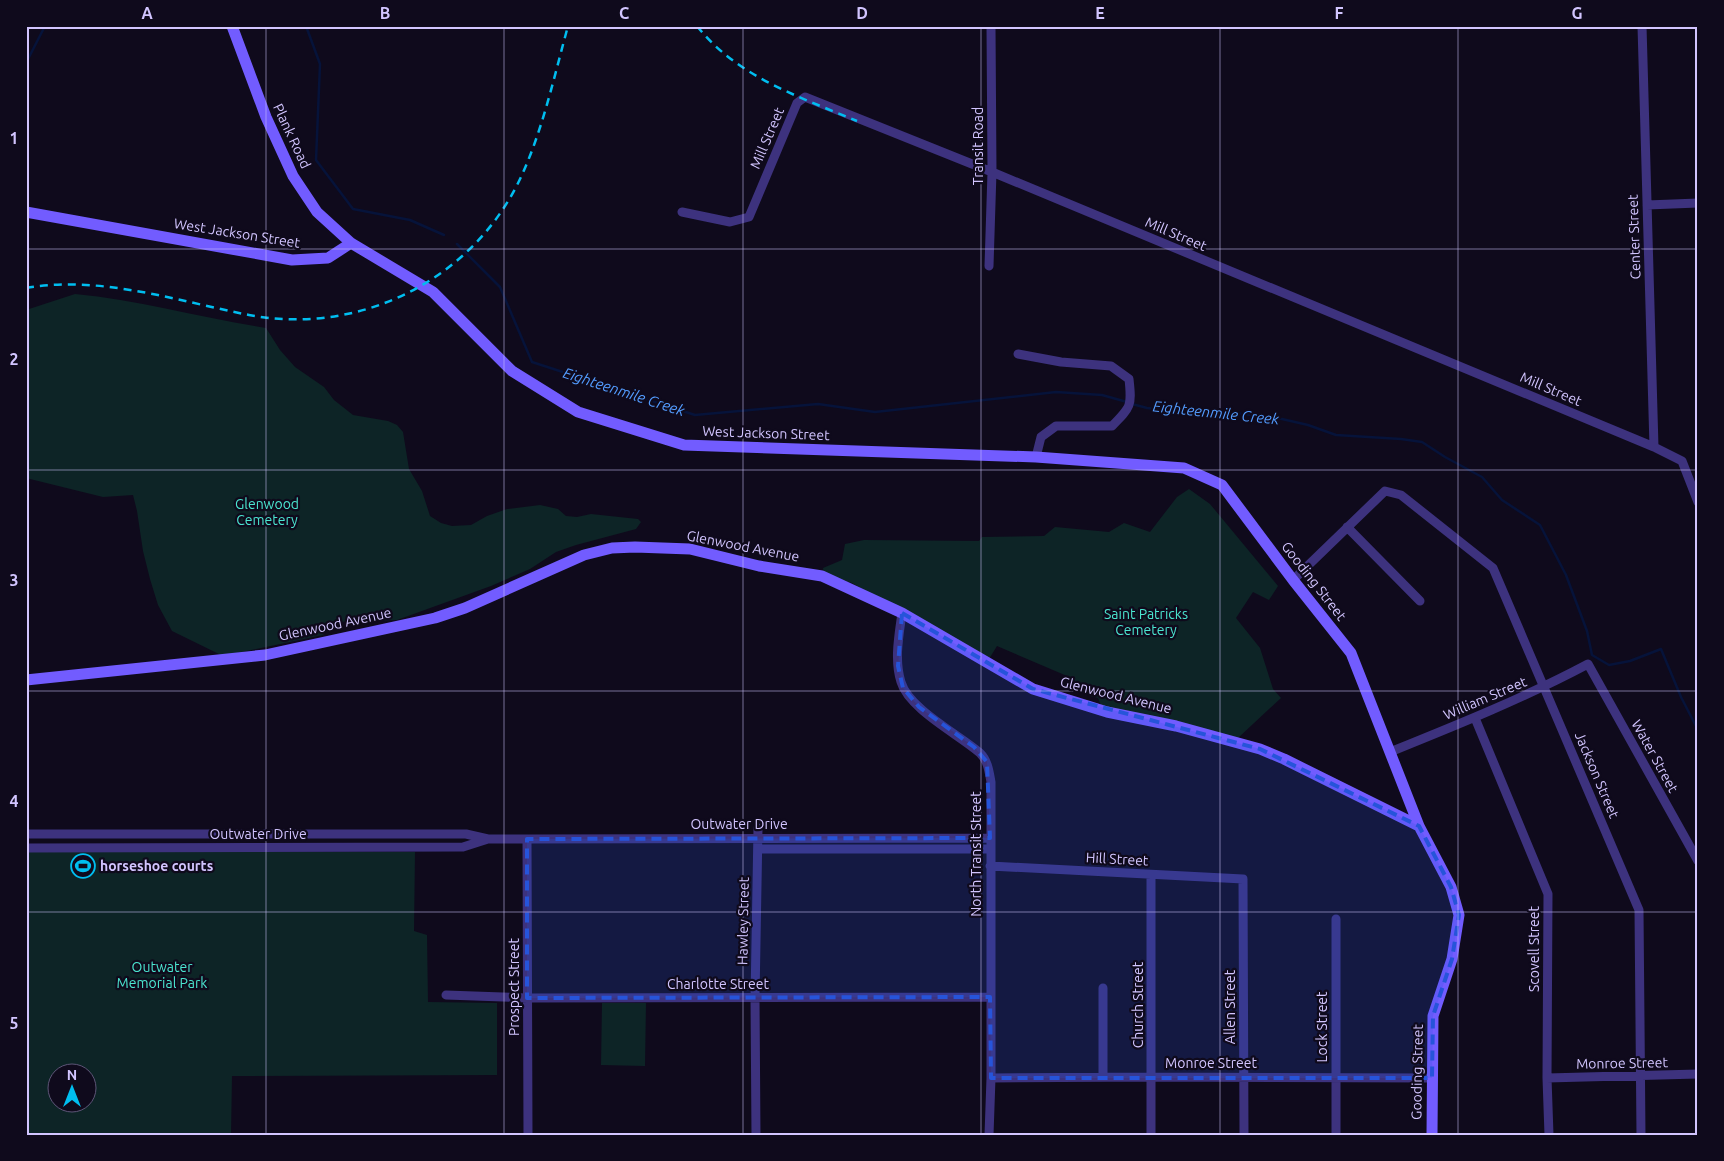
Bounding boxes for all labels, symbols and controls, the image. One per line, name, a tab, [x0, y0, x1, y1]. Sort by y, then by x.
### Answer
text: A	[141, 4, 153, 22]
text: B	[380, 4, 390, 22]
text: C	[619, 4, 629, 22]
text: D	[856, 4, 868, 22]
text: E	[1095, 4, 1105, 22]
text: F	[1335, 4, 1344, 22]
text: G	[1571, 4, 1583, 22]
street label: Plank Road	[270, 101, 314, 171]
street label: Mill Street	[747, 104, 787, 171]
street label: Transit Road	[970, 107, 986, 185]
text: 1	[9, 129, 19, 147]
street label: Center Street	[1625, 194, 1643, 280]
street label: Mill Street	[1143, 214, 1210, 254]
street label: West Jackson Street	[173, 215, 302, 251]
text: 2	[9, 350, 19, 368]
water label: Eighteenmile Creek	[561, 364, 687, 419]
street label: Mill Street	[1518, 369, 1585, 409]
water label: Eighteenmile Creek	[1152, 397, 1280, 428]
street label: West Jackson Street	[702, 423, 830, 443]
park label: Glenwood Cemetery	[235, 496, 299, 528]
street label: Glenwood Avenue	[685, 527, 801, 565]
street label: Gooding Street	[1278, 538, 1350, 624]
text: 3	[9, 571, 19, 589]
street label: Glenwood Avenue	[277, 604, 393, 644]
park label: Saint Patricks Cemetery	[1104, 606, 1188, 638]
street label: Glenwood Avenue	[1059, 673, 1173, 717]
street label: William Street	[1441, 673, 1530, 723]
street label: Water Street	[1628, 717, 1682, 796]
street label: Jackson Street	[1572, 729, 1623, 821]
street label: North Transit Street	[968, 791, 984, 917]
text: 4	[9, 792, 19, 810]
street label: Outwater Drive	[690, 816, 788, 832]
street label: Outwater Drive	[209, 826, 307, 842]
street label: Hill Street	[1085, 849, 1149, 869]
sports icon: horseshoe courts	[70, 853, 96, 879]
place label: horseshoe courts	[100, 858, 214, 874]
street label: Hawley Street	[734, 876, 752, 965]
street label: Scovell Street	[1526, 905, 1542, 992]
street label: Prospect Street	[506, 937, 522, 1036]
park label: Outwater Memorial Park	[117, 959, 207, 991]
street label: Church Street	[1130, 961, 1146, 1048]
street label: Allen Street	[1222, 969, 1238, 1044]
street label: Charlotte Street	[667, 976, 769, 992]
street label: Lock Street	[1314, 991, 1330, 1063]
text: 5	[9, 1014, 19, 1032]
street label: Gooding Street	[1408, 1024, 1426, 1120]
street label: Monroe Street	[1576, 1054, 1669, 1072]
street label: Monroe Street	[1165, 1055, 1257, 1071]
north arrow	[48, 1064, 98, 1114]
text: N	[67, 1067, 77, 1083]

